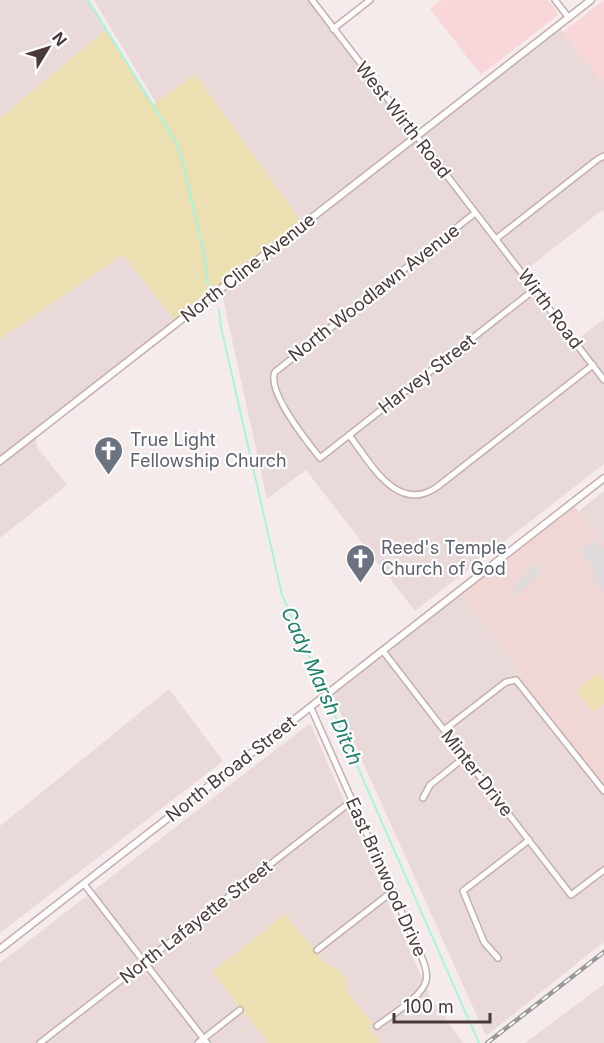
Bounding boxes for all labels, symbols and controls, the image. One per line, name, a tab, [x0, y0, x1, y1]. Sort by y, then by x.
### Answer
north arrow	[18, 18, 78, 78]
text: N	[48, 28, 71, 50]
street label: West Wirth Road	[351, 57, 455, 182]
street label: North Cline Avenue	[176, 209, 319, 326]
street label: North Woodlawn Avenue	[284, 220, 463, 366]
street label: Wirth Road	[514, 265, 587, 353]
street label: Harvey Street	[374, 329, 479, 418]
place label: True Light Fellowship Church	[130, 429, 287, 471]
church icon: True Light Fellowship Church	[93, 434, 125, 476]
place label: Reed's Temple Church of God	[381, 537, 507, 579]
church icon: Reed's Temple Church of God	[344, 542, 376, 584]
water label: Cady Marsh Ditch	[276, 603, 368, 769]
street label: North Broad Street	[161, 711, 300, 826]
street label: Minter Drive	[437, 725, 518, 820]
street label: East Brinwood Drive	[342, 794, 431, 960]
street label: North Lafayette Street	[115, 856, 276, 988]
scale bar	[394, 986, 490, 1024]
text: 100 m	[403, 996, 454, 1017]

